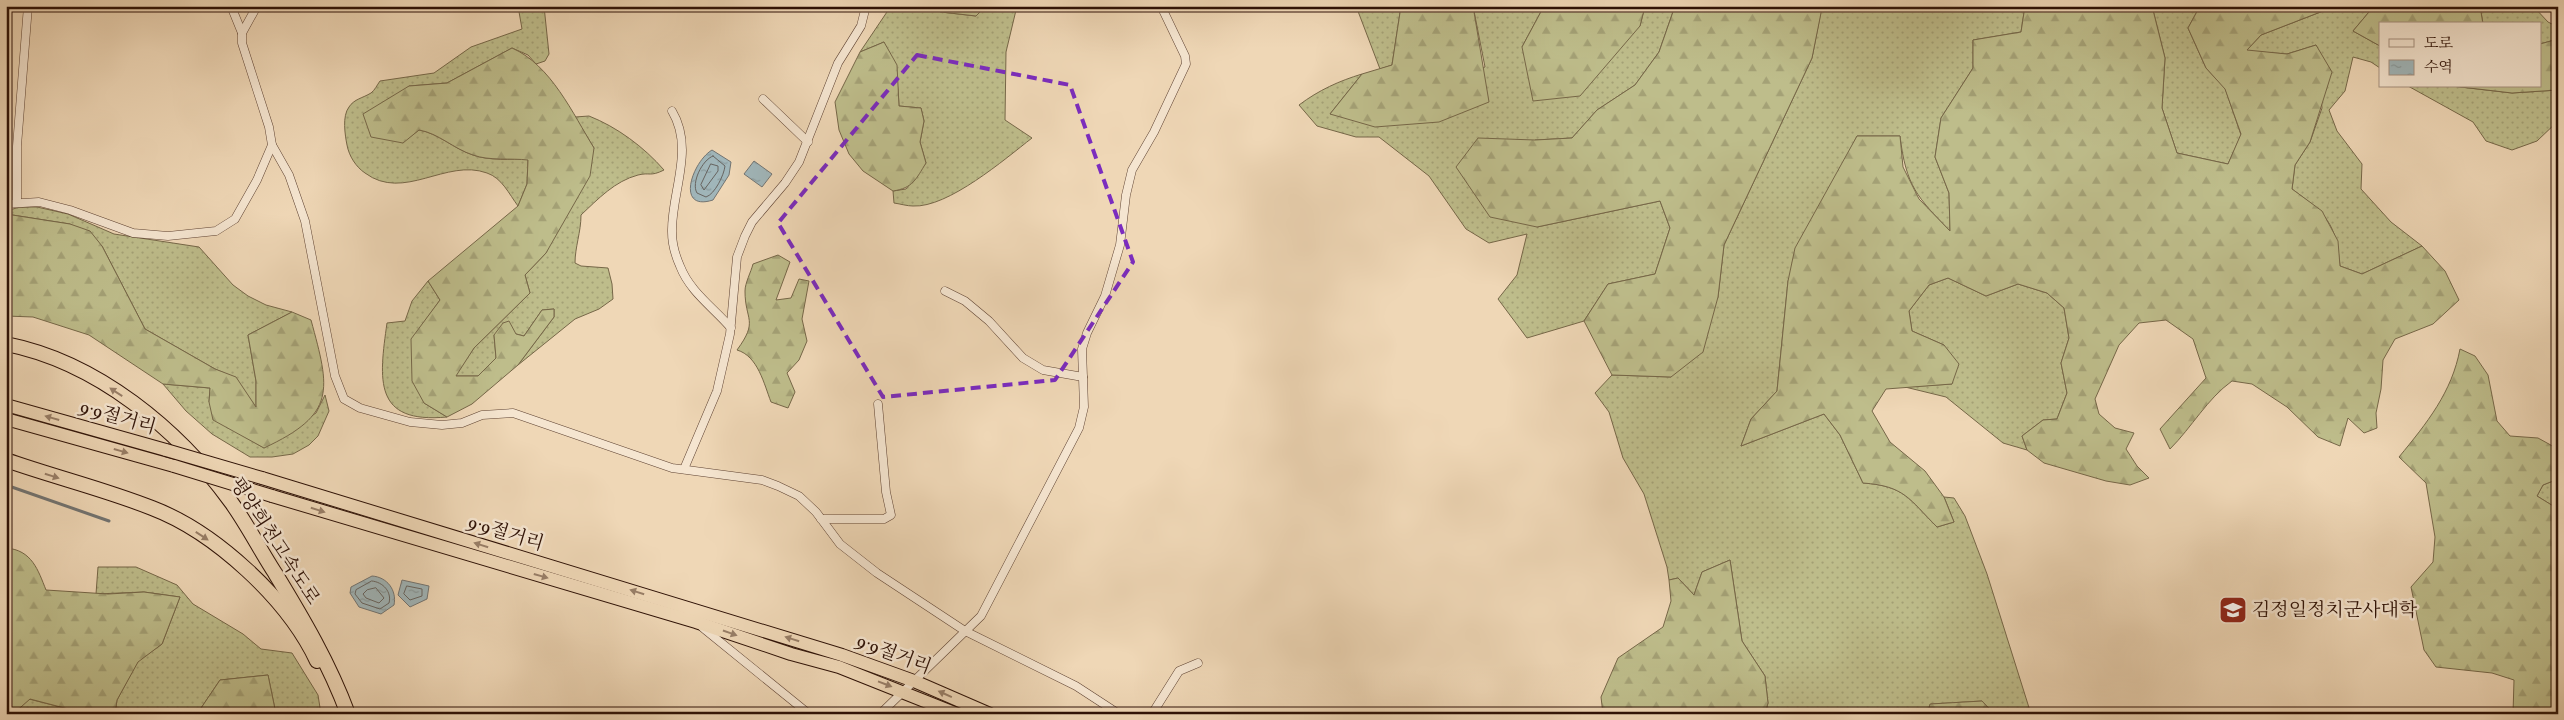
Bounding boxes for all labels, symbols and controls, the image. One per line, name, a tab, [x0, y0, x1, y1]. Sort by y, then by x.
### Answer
legend	[2379, 22, 2542, 88]
text: 도로	[2424, 34, 2453, 53]
text: 수역	[2424, 58, 2453, 77]
one-way arrow	[110, 387, 123, 396]
street label: 9·9절거리	[75, 394, 159, 439]
one-way arrow	[44, 413, 59, 421]
one-way arrow	[113, 448, 128, 456]
one-way arrow	[45, 473, 60, 481]
street label: 평양희천고속도로	[225, 473, 325, 609]
one-way arrow	[311, 507, 326, 515]
street label: 9·9절거리	[463, 509, 547, 556]
one-way arrow	[196, 531, 209, 541]
one-way arrow	[474, 540, 489, 548]
one-way arrow	[534, 573, 549, 581]
one-way arrow	[629, 587, 644, 595]
school or university icon: 김정일정치군사대학	[2218, 595, 2248, 625]
place label: 김정일정치군사대학	[2252, 598, 2418, 622]
street label: 9·9절거리	[851, 628, 935, 679]
one-way arrow	[723, 630, 738, 637]
one-way arrow	[785, 635, 800, 642]
one-way arrow	[877, 681, 892, 688]
one-way arrow	[938, 690, 952, 698]

